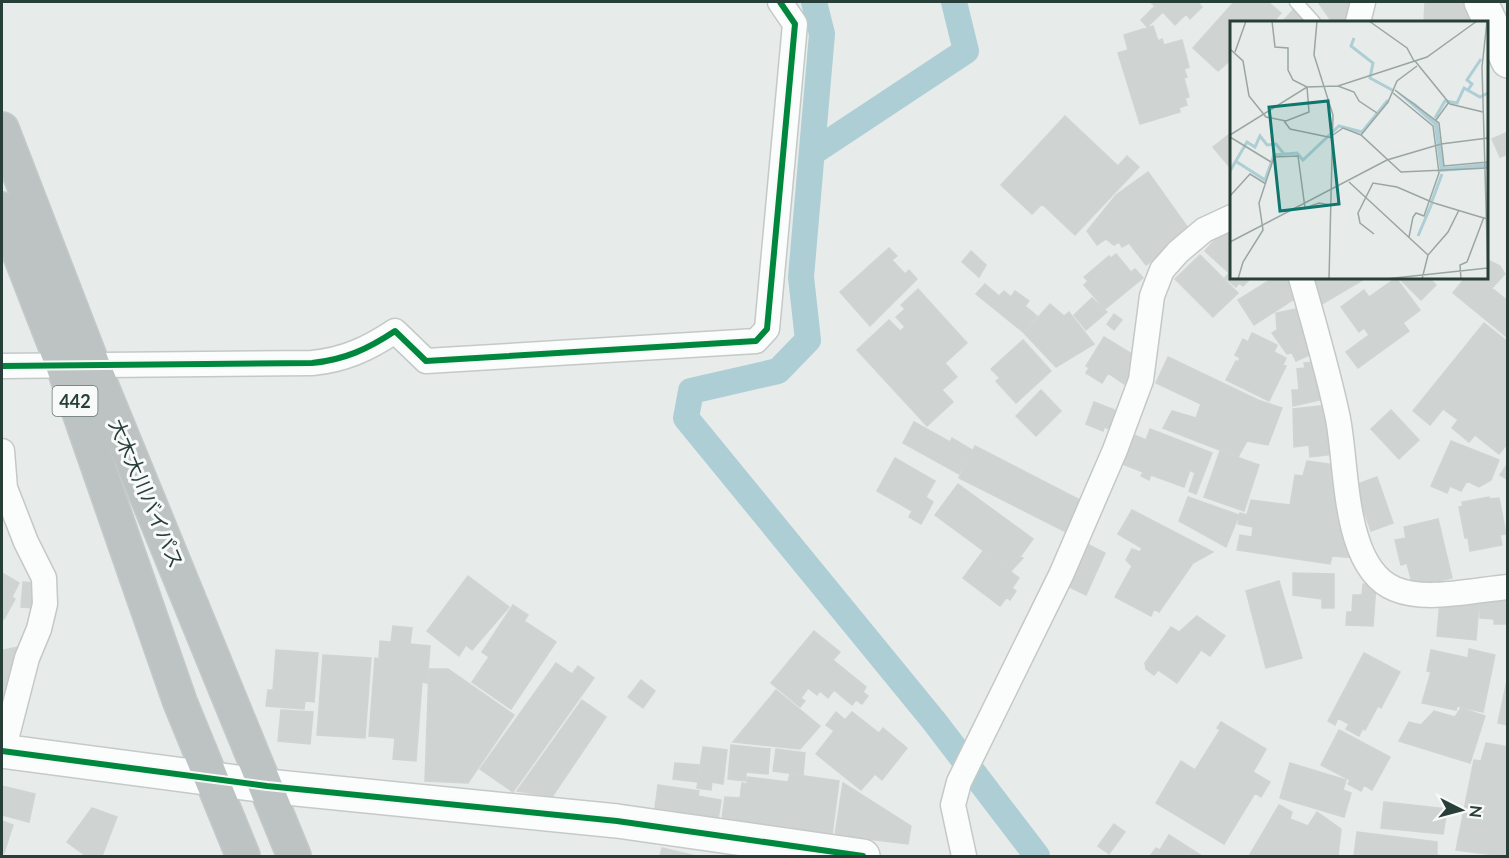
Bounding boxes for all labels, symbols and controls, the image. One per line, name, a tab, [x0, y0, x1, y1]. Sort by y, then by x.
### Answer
inset map	[1230, 21, 1488, 279]
road number: 442	[52, 386, 98, 416]
street label: 大木大川バイパス	[105, 415, 189, 571]
north arrow	[1431, 780, 1491, 840]
text: N	[1466, 804, 1487, 819]

